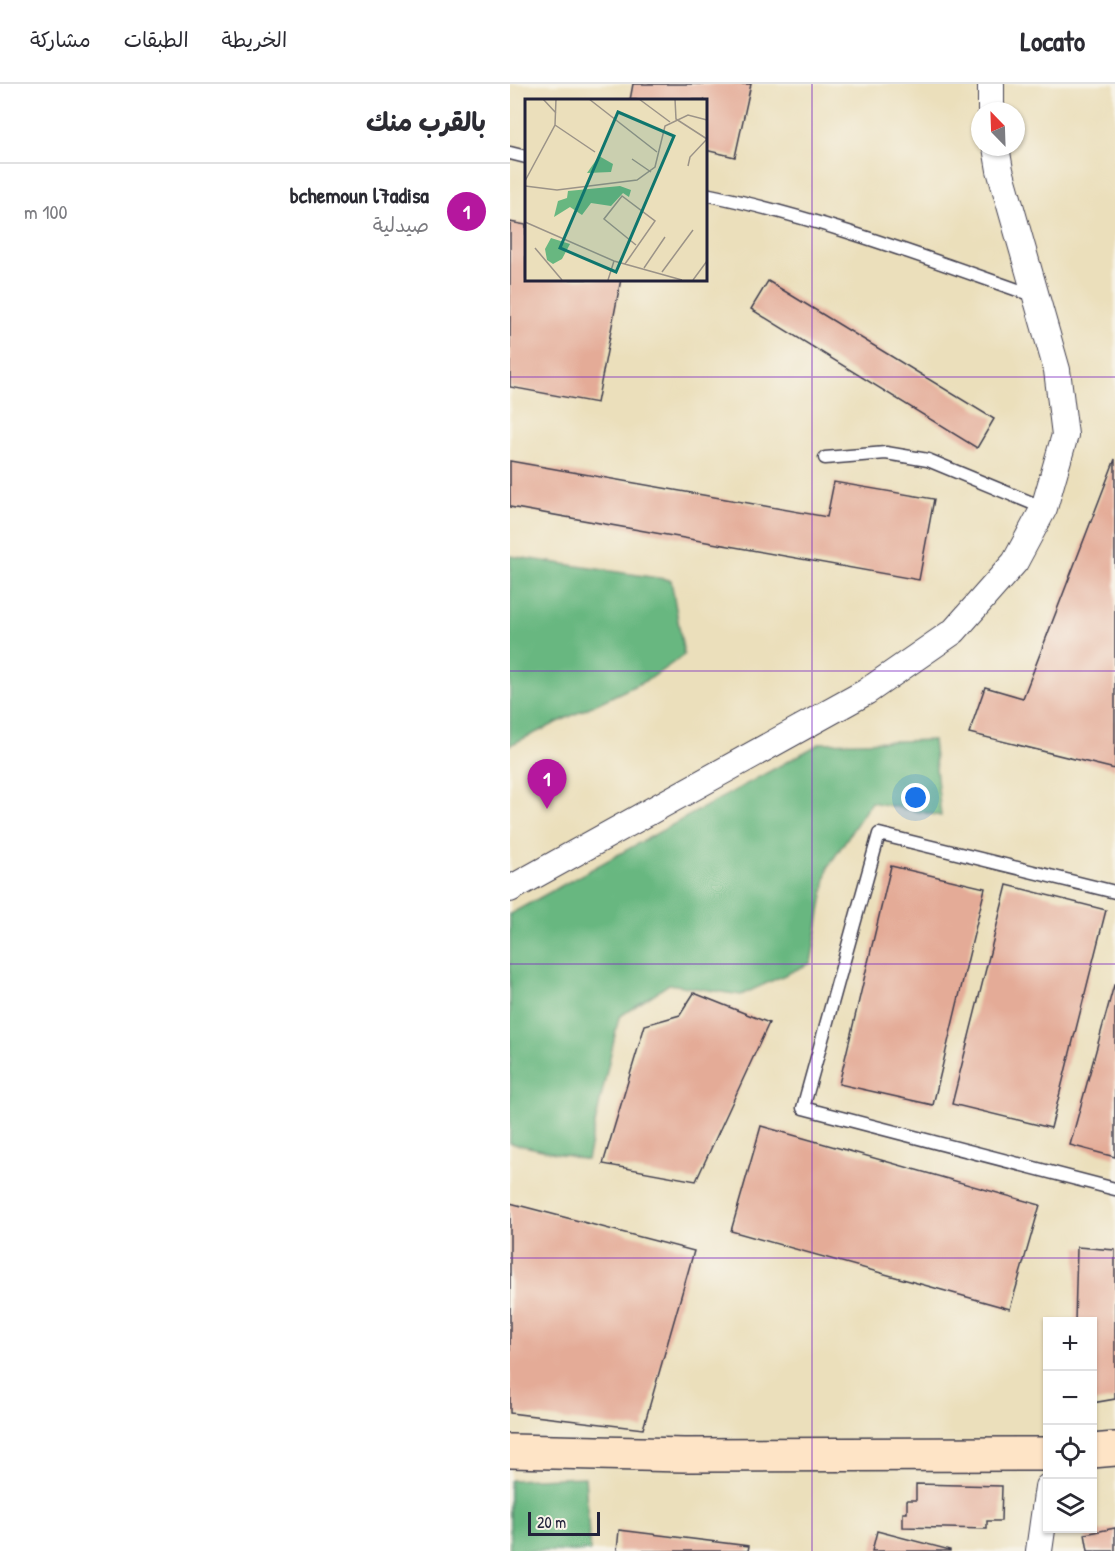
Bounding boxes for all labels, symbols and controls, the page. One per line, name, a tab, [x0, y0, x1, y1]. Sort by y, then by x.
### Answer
text: Locato	[1021, 22, 1085, 60]
text: مشاركة	[30, 25, 91, 54]
text: الطبقات	[124, 25, 189, 54]
text: الخريطة	[222, 25, 287, 54]
inset map	[525, 99, 706, 280]
north arrow	[971, 102, 1025, 156]
text: بالقرب منك	[366, 104, 486, 139]
text: bchemoun l7adisa	[290, 180, 429, 210]
text: 100 m	[24, 198, 67, 225]
text: 1	[463, 198, 470, 225]
text: صيدلية	[373, 211, 429, 238]
pin: 1	[528, 760, 567, 809]
your location	[901, 783, 930, 812]
map controls	[1043, 1317, 1097, 1533]
button: +	[1043, 1317, 1097, 1371]
button: −	[1043, 1371, 1097, 1425]
button: locate	[1043, 1425, 1097, 1479]
button: layers	[1043, 1479, 1097, 1533]
scale bar	[528, 1509, 600, 1536]
text: 20 m	[537, 1511, 566, 1533]

